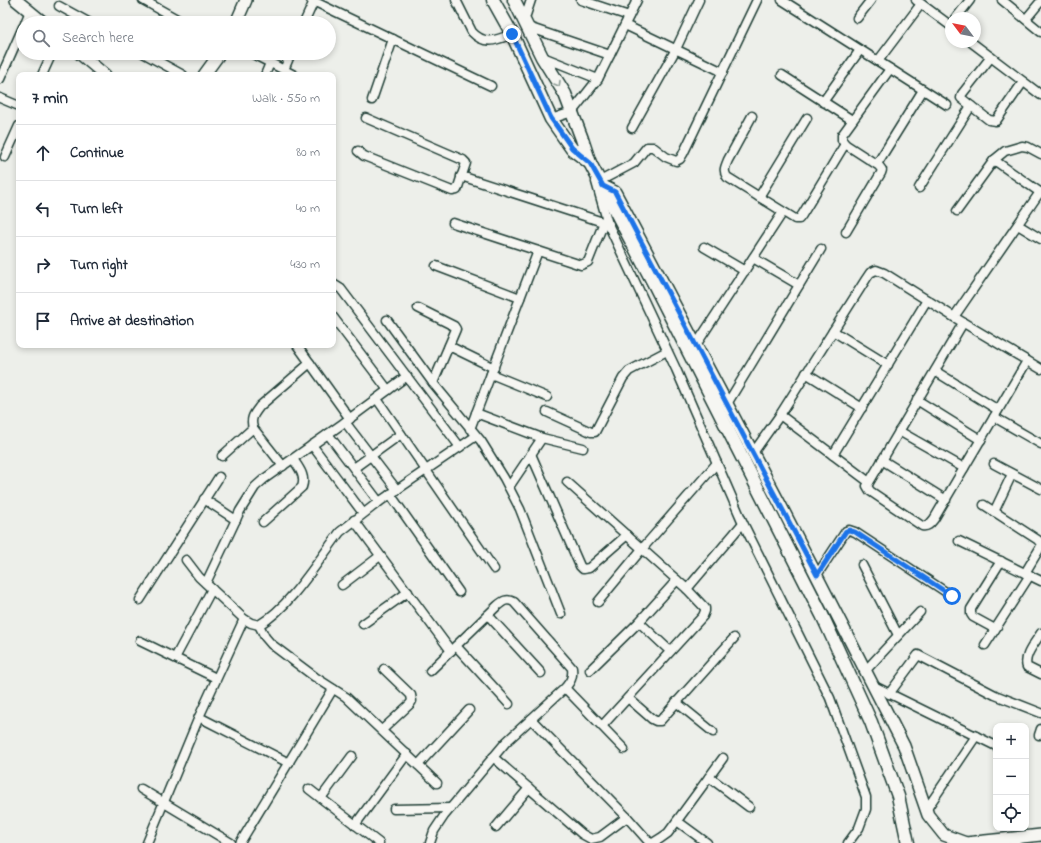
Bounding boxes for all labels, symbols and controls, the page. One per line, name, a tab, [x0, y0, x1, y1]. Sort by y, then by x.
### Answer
north arrow	[945, 12, 981, 48]
search box	[16, 16, 336, 60]
route end	[503, 25, 521, 43]
icon: search	[30, 27, 52, 49]
text: Search here	[62, 27, 134, 49]
one-way arrow	[554, 80, 561, 87]
text: 7 min	[32, 86, 68, 111]
text: Walk · 550 m	[252, 89, 320, 108]
icon: ahead	[32, 142, 54, 164]
text: Continue	[70, 142, 124, 164]
text: 80 m	[296, 143, 320, 162]
icon: left	[32, 198, 54, 220]
text: Turn left	[70, 198, 123, 220]
text: 40 m	[296, 199, 320, 218]
icon: right	[32, 254, 54, 276]
text: Turn right	[70, 254, 128, 276]
text: 430 m	[290, 255, 320, 274]
icon: arrive	[32, 310, 54, 332]
text: Arrive at destination	[70, 310, 194, 332]
route start	[943, 587, 961, 605]
map controls	[993, 723, 1029, 831]
button: +	[993, 723, 1029, 759]
button: −	[993, 759, 1029, 795]
button: locate	[993, 795, 1029, 831]

